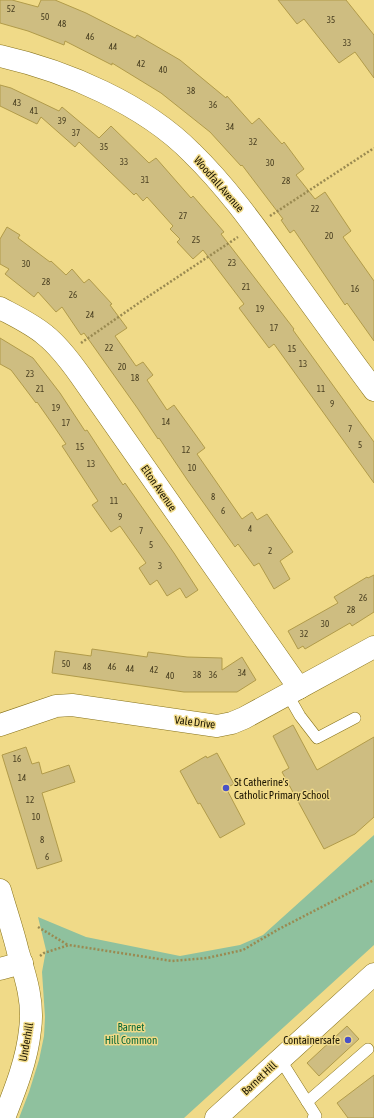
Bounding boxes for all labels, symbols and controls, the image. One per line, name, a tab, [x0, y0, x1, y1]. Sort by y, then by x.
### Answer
house number: 52	[7, 4, 15, 14]
house number: 50	[41, 12, 49, 22]
house number: 35	[327, 15, 335, 25]
house number: 48	[58, 19, 66, 29]
house number: 46	[86, 32, 94, 42]
house number: 33	[343, 38, 351, 48]
house number: 44	[109, 42, 117, 52]
house number: 42	[137, 59, 145, 69]
house number: 40	[159, 65, 167, 75]
house number: 38	[187, 86, 195, 96]
house number: 43	[13, 98, 21, 108]
house number: 36	[209, 100, 217, 110]
house number: 41	[30, 106, 38, 116]
house number: 39	[58, 116, 66, 126]
house number: 34	[226, 122, 234, 132]
house number: 37	[72, 128, 80, 138]
house number: 32	[249, 137, 257, 147]
house number: 35	[100, 142, 108, 152]
street label: Woodfall Avenue	[192, 154, 246, 214]
house number: 33	[120, 157, 128, 167]
house number: 30	[266, 158, 274, 168]
house number: 31	[141, 175, 149, 185]
house number: 28	[282, 176, 290, 186]
house number: 22	[311, 204, 319, 214]
house number: 27	[179, 211, 187, 221]
house number: 20	[325, 231, 333, 241]
house number: 25	[192, 235, 200, 245]
house number: 23	[228, 258, 236, 268]
house number: 30	[22, 259, 30, 269]
house number: 28	[42, 277, 50, 287]
house number: 21	[242, 282, 250, 292]
house number: 16	[351, 284, 359, 294]
house number: 26	[69, 290, 77, 300]
house number: 19	[256, 304, 264, 314]
house number: 24	[86, 310, 94, 320]
house number: 17	[270, 323, 278, 333]
house number: 22	[105, 343, 113, 353]
house number: 15	[288, 344, 296, 354]
house number: 13	[299, 359, 307, 369]
house number: 20	[118, 362, 126, 372]
house number: 23	[26, 369, 34, 379]
house number: 18	[131, 373, 139, 383]
house number: 21	[36, 384, 44, 394]
house number: 11	[317, 384, 325, 394]
house number: 9	[330, 399, 334, 409]
house number: 19	[52, 403, 60, 413]
house number: 14	[162, 417, 170, 427]
house number: 17	[62, 418, 70, 428]
house number: 7	[348, 424, 352, 434]
house number: 5	[358, 440, 362, 450]
house number: 15	[76, 442, 84, 452]
house number: 12	[182, 445, 190, 455]
house number: 13	[87, 459, 95, 469]
street label: Elton Avenue	[139, 463, 179, 513]
house number: 10	[188, 463, 196, 473]
house number: 8	[211, 492, 215, 502]
house number: 11	[110, 496, 118, 506]
house number: 6	[221, 506, 225, 516]
house number: 9	[118, 512, 122, 522]
house number: 4	[248, 524, 252, 534]
house number: 7	[139, 526, 143, 536]
house number: 5	[149, 540, 153, 550]
house number: 2	[268, 546, 272, 556]
house number: 3	[158, 561, 162, 571]
house number: 26	[359, 593, 367, 603]
house number: 28	[347, 605, 355, 615]
house number: 30	[321, 619, 329, 629]
house number: 32	[300, 629, 308, 639]
house number: 50	[62, 659, 70, 669]
house number: 48	[83, 662, 91, 672]
house number: 46	[108, 662, 116, 672]
house number: 44	[126, 664, 134, 674]
house number: 42	[150, 665, 158, 675]
house number: 34	[238, 668, 246, 678]
house number: 38	[193, 670, 201, 680]
house number: 36	[209, 670, 217, 680]
house number: 40	[166, 671, 174, 681]
street label: Vale Drive	[174, 714, 216, 730]
house number: 16	[13, 754, 21, 764]
house number: 14	[18, 773, 26, 783]
place label: St Catherine's Catholic Primary School	[234, 776, 330, 801]
marker: St Catherine's Catholic Primary School	[221, 783, 231, 793]
house number: 12	[26, 795, 34, 805]
house number: 10	[32, 812, 40, 822]
house number: 8	[40, 835, 44, 845]
house number: 6	[45, 852, 49, 862]
park label: Barnet Hill Common	[105, 1021, 157, 1046]
street label: Underhill	[17, 1022, 35, 1062]
place label: Containersafe	[283, 1034, 340, 1046]
marker: Containersafe	[343, 1035, 353, 1045]
street label: Barnet Hill	[239, 1059, 279, 1097]

